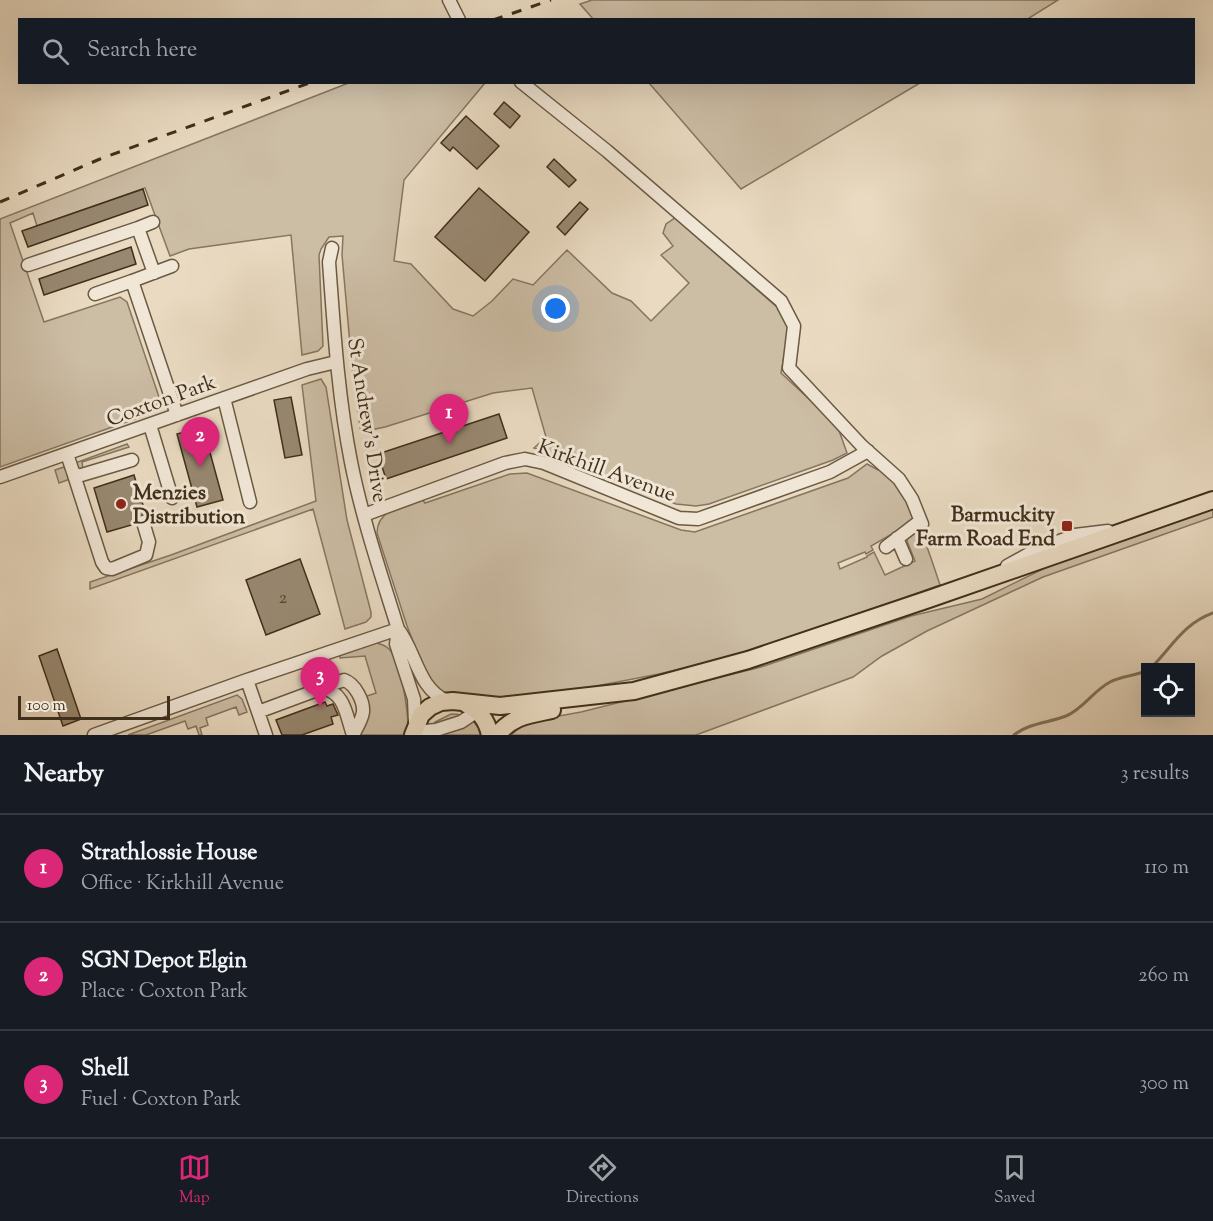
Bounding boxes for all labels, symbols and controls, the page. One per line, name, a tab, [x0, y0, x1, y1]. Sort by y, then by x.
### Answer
search box	[18, 18, 1195, 84]
icon: search	[39, 35, 72, 68]
text: Search here	[87, 35, 197, 67]
your location	[541, 294, 570, 323]
street label: St Andrew's Drive	[338, 336, 394, 505]
street label: Coxton Park	[103, 368, 221, 436]
pin: 1	[430, 394, 468, 444]
pin: 2	[180, 418, 220, 467]
street label: Kirkhill Avenue	[533, 433, 680, 511]
place label: Menzies Distribution	[133, 479, 246, 533]
marker: Menzies Distribution	[114, 497, 128, 511]
place label: Barmuckity Farm Road End	[916, 501, 1056, 555]
marker: Barmuckity Farm Road End	[1060, 519, 1074, 533]
house number: 2	[279, 586, 288, 612]
pin: 3	[300, 658, 340, 707]
map controls	[1141, 663, 1195, 717]
button: locate	[1141, 663, 1195, 717]
scale bar	[18, 693, 170, 720]
text: 100 m	[27, 695, 66, 718]
text: Nearby	[24, 756, 104, 793]
text: 3 results	[1120, 760, 1189, 789]
text: Strathlossie House	[81, 838, 258, 870]
text: 1	[40, 854, 47, 883]
text: 110 m	[1144, 854, 1189, 883]
text: Office · Kirkhill Avenue	[81, 870, 284, 899]
text: SGN Depot Elgin	[81, 946, 247, 978]
text: 2	[39, 962, 48, 991]
text: 260 m	[1138, 962, 1189, 991]
text: Place · Coxton Park	[81, 978, 248, 1007]
text: Shell	[81, 1054, 129, 1086]
text: 3	[39, 1070, 48, 1099]
text: 300 m	[1139, 1070, 1189, 1099]
text: Fuel · Coxton Park	[81, 1086, 241, 1115]
tab: Map	[178, 1151, 211, 1210]
tab: Directions	[566, 1151, 639, 1210]
tab: Saved	[994, 1151, 1035, 1210]

